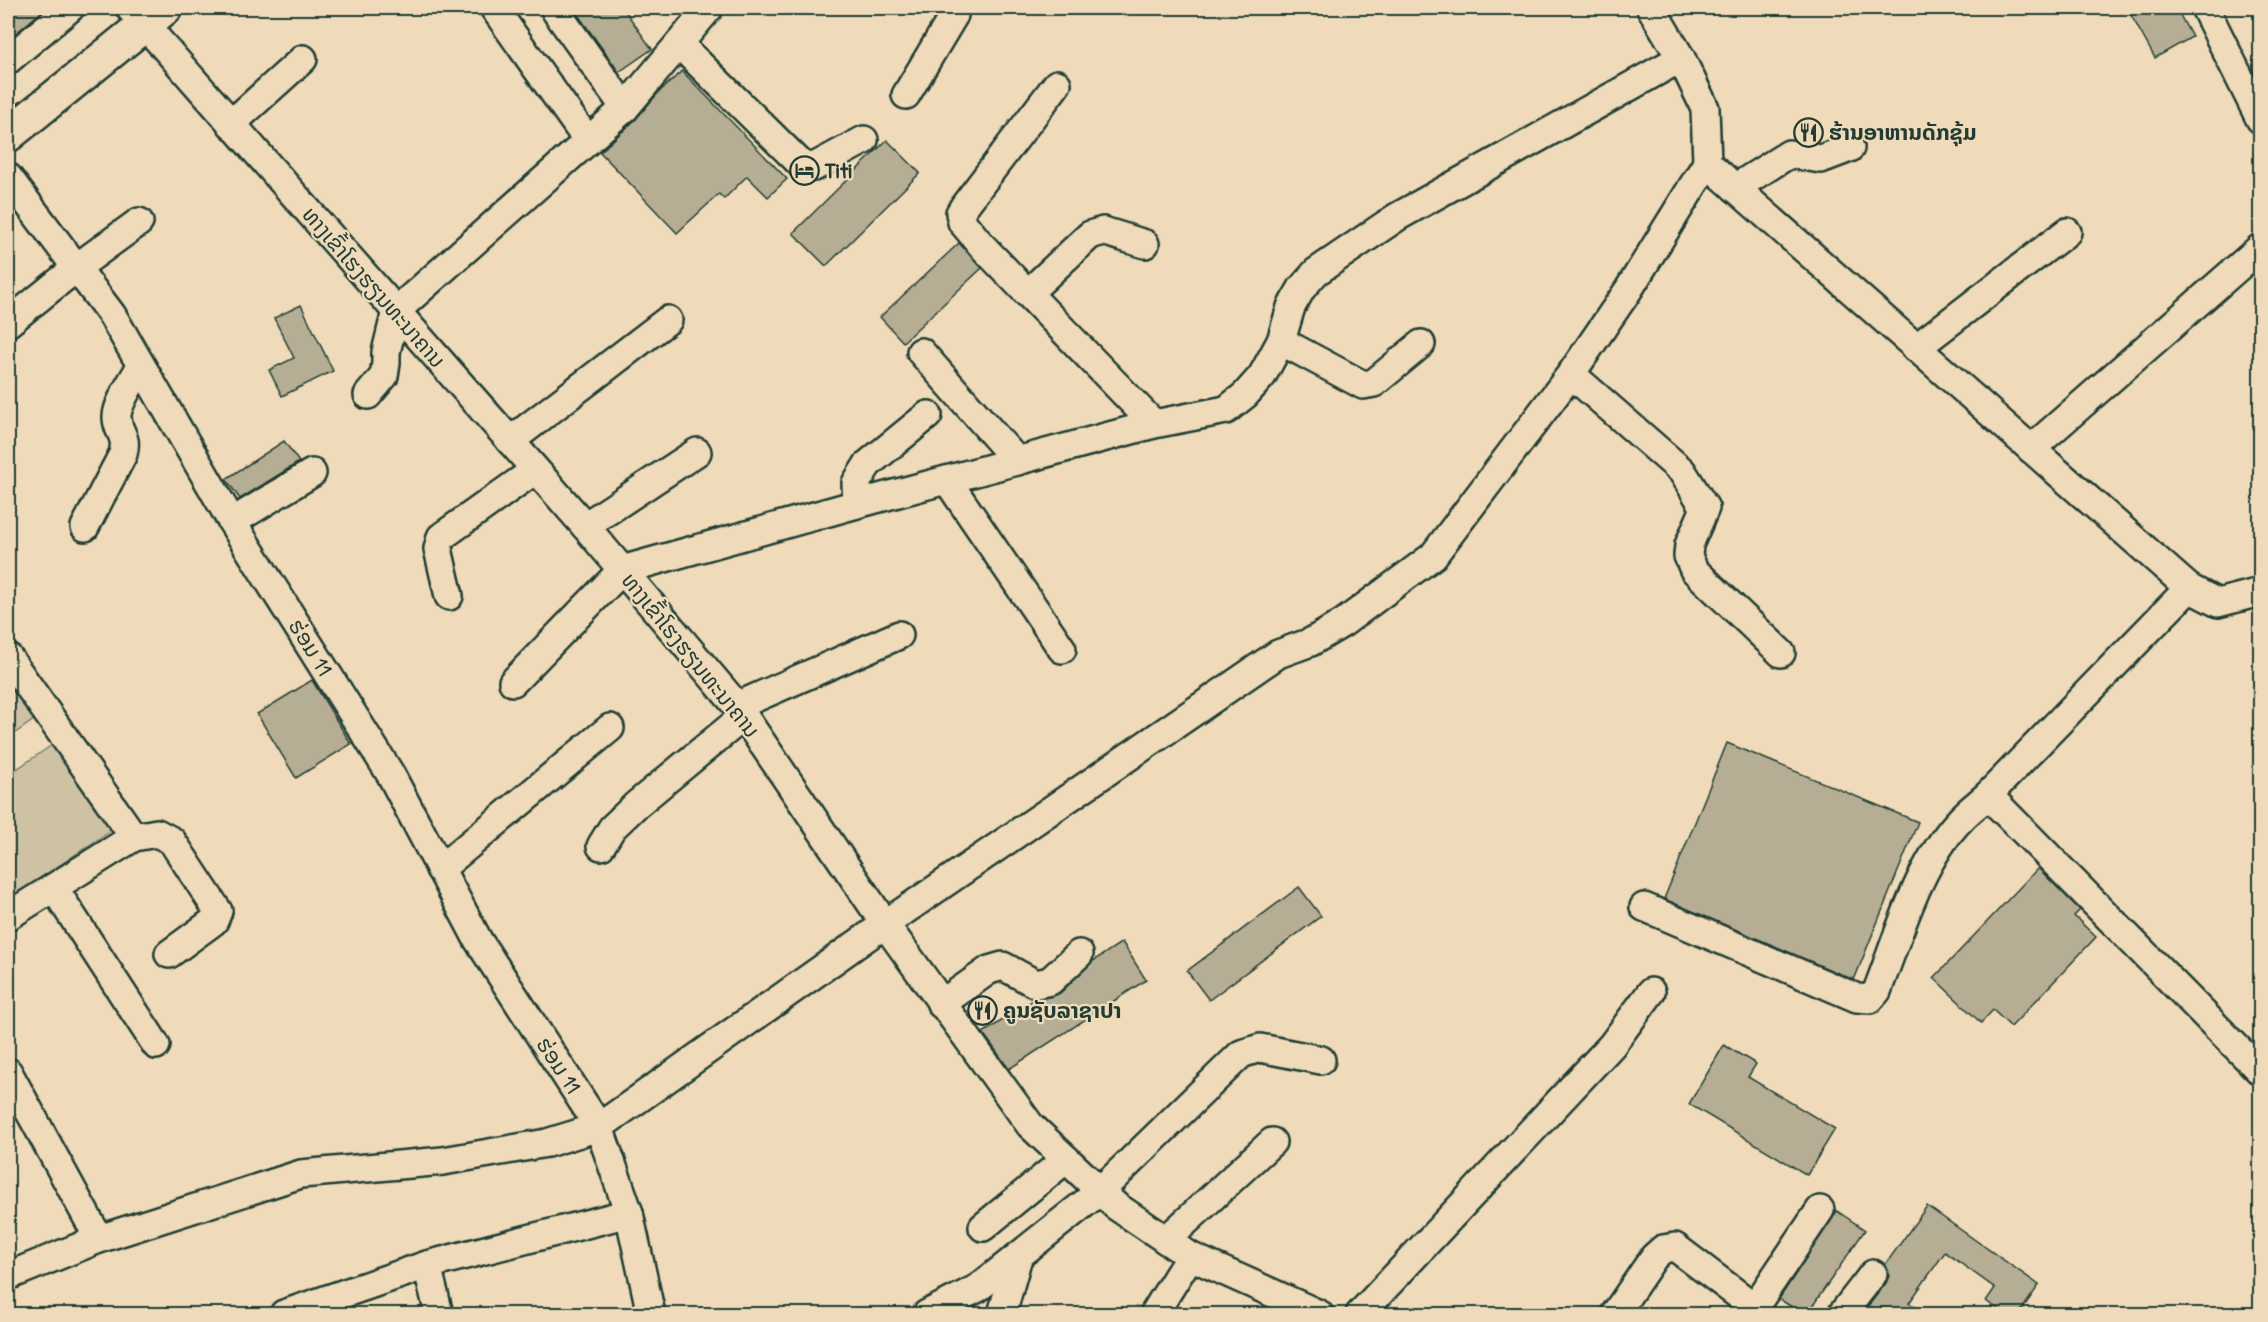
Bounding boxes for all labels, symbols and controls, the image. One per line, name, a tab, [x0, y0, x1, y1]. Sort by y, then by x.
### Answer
restaurant icon: ຮ້ານອາຫານດັກຊຸ້ມ	[1792, 116, 1824, 148]
place label: ຮ້ານອາຫານດັກຊຸ້ມ	[1829, 117, 1977, 147]
hotel icon: Titi	[788, 154, 820, 186]
place label: Titi	[824, 155, 853, 185]
street label: ທາງເຂົ້າໂຮງຮຽນທະນາຄານ	[296, 200, 453, 374]
street label: ທາງເຂົ້າໂຮງຮຽນທະນາຄານ	[615, 566, 767, 744]
street label: ຮ່ອມ 11	[282, 613, 340, 681]
restaurant icon: ຄູນຊັບລາຊາປາ	[966, 994, 998, 1026]
place label: ຄູນຊັບລາຊາປາ	[1003, 995, 1121, 1025]
street label: ຮ່ອມ 11	[530, 1031, 588, 1099]

